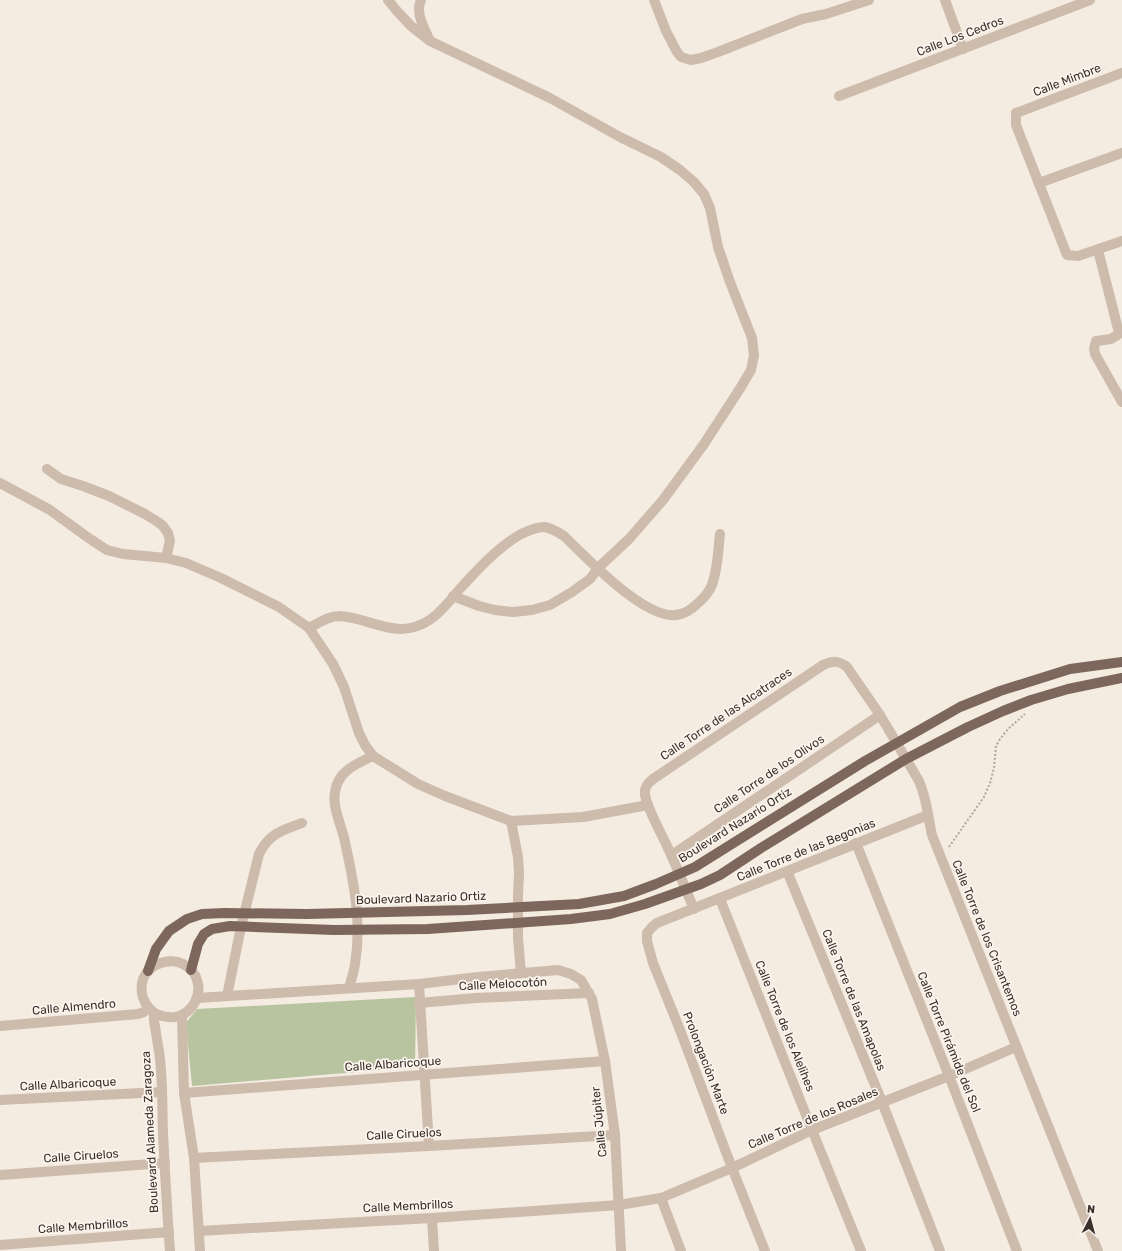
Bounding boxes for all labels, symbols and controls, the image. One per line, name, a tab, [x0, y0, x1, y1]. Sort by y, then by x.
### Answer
street label: Calle Los Cedros	[915, 13, 1005, 59]
street label: Calle Mimbre	[1031, 61, 1103, 99]
street label: Calle Torre de las Alcatraces	[658, 665, 794, 763]
street label: Calle Torre de los Olivos	[711, 732, 827, 816]
street label: Boulevard Nazario Ortiz	[676, 784, 794, 866]
street label: Calle Torre de las Begonias	[735, 816, 877, 884]
street label: Calle Torre de los Crisantemos	[949, 858, 1025, 1018]
street label: Boulevard Nazario Ortiz	[356, 889, 486, 907]
street label: Calle Torre de las Amapolas	[819, 927, 889, 1073]
street label: Calle Torre de los Alelihes	[752, 958, 818, 1094]
street label: Calle Torre Pirámide del Sol	[914, 970, 984, 1114]
street label: Calle Melocotón	[458, 975, 548, 993]
street label: Calle Almendro	[32, 996, 116, 1018]
street label: Prolongación Marte	[680, 1010, 732, 1116]
street label: Boulevard Alameda Zaragoza	[139, 1051, 161, 1213]
street label: Calle Albaricoque	[344, 1054, 442, 1074]
street label: Calle Albaricoque	[19, 1074, 117, 1094]
street label: Calle Torre de los Rosales	[746, 1084, 880, 1152]
street label: Calle Júpiter	[588, 1086, 610, 1158]
street label: Calle Ciruelos	[366, 1125, 442, 1143]
street label: Calle Ciruelos	[43, 1146, 119, 1166]
street label: Calle Membrillos	[362, 1197, 454, 1215]
north arrow	[1070, 1199, 1110, 1239]
text: N	[1086, 1203, 1096, 1216]
street label: Calle Membrillos	[37, 1216, 129, 1236]

